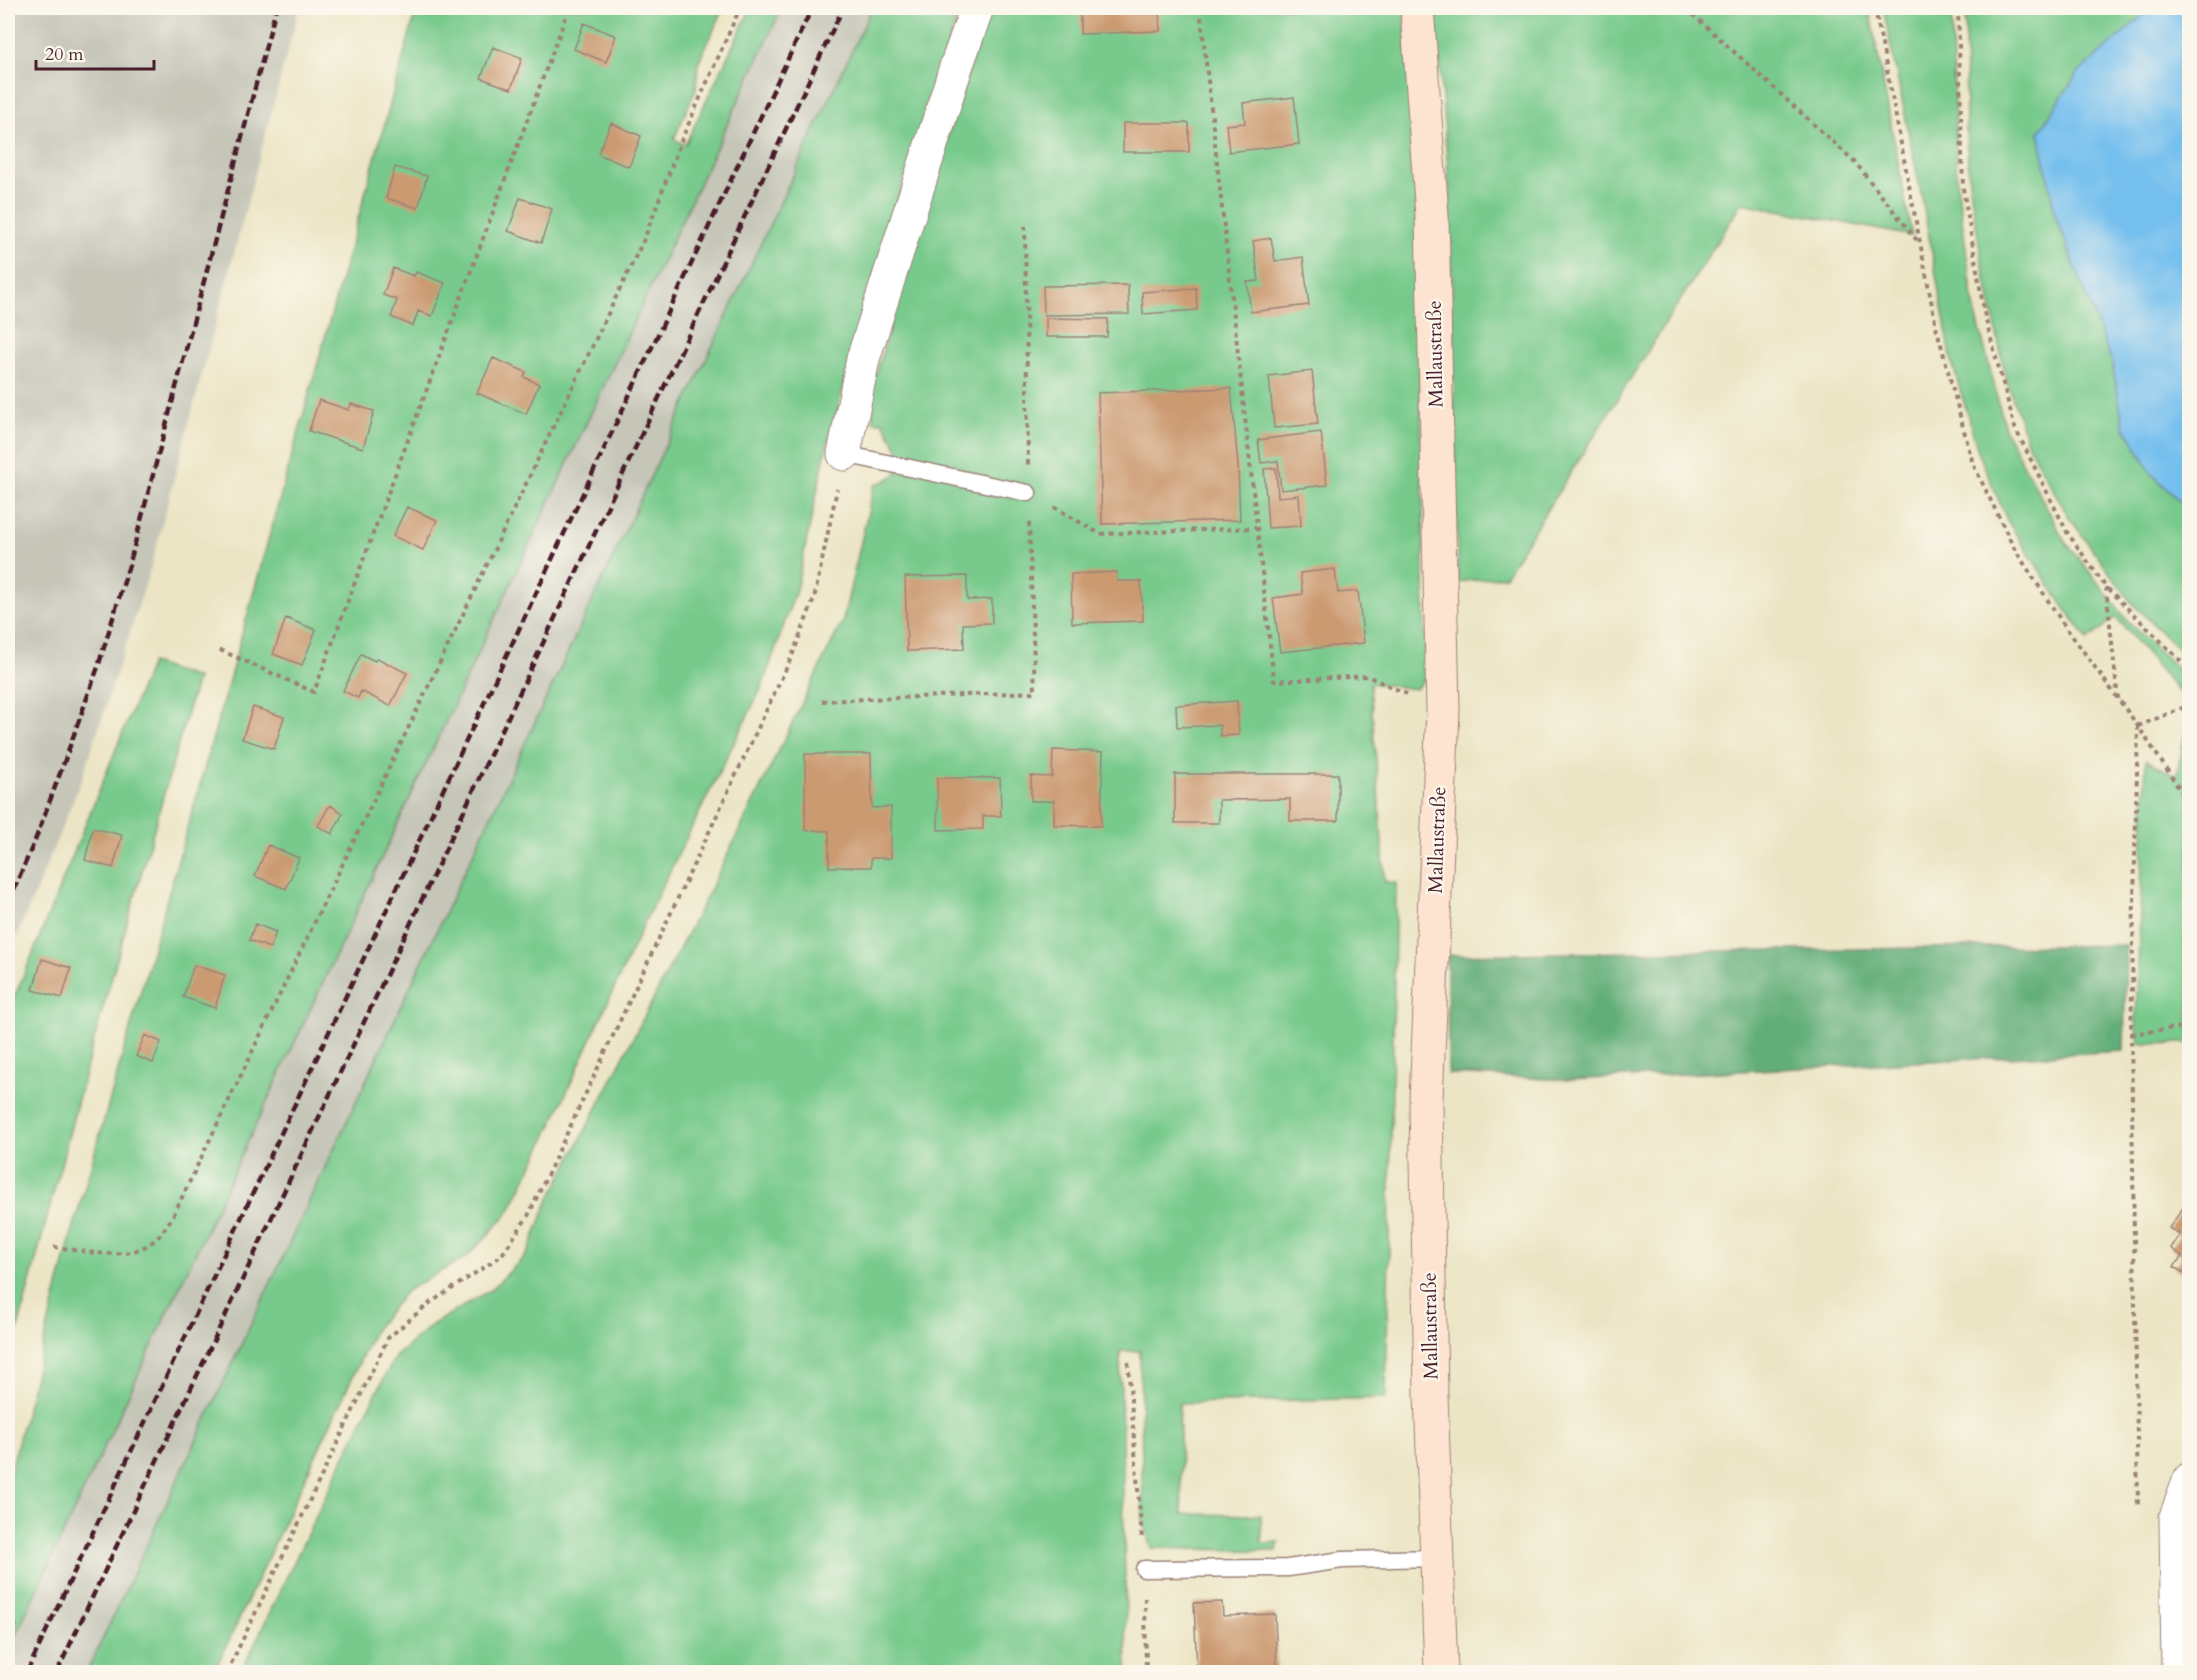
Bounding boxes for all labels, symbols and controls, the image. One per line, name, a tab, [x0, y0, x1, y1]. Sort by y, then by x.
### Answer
scale bar	[36, 33, 154, 71]
text: 20 m	[45, 42, 84, 67]
street label: Mallaustraße	[1421, 300, 1449, 408]
street label: Mallaustraße	[1422, 786, 1452, 894]
street label: Mallaustraße	[1416, 1272, 1444, 1380]

